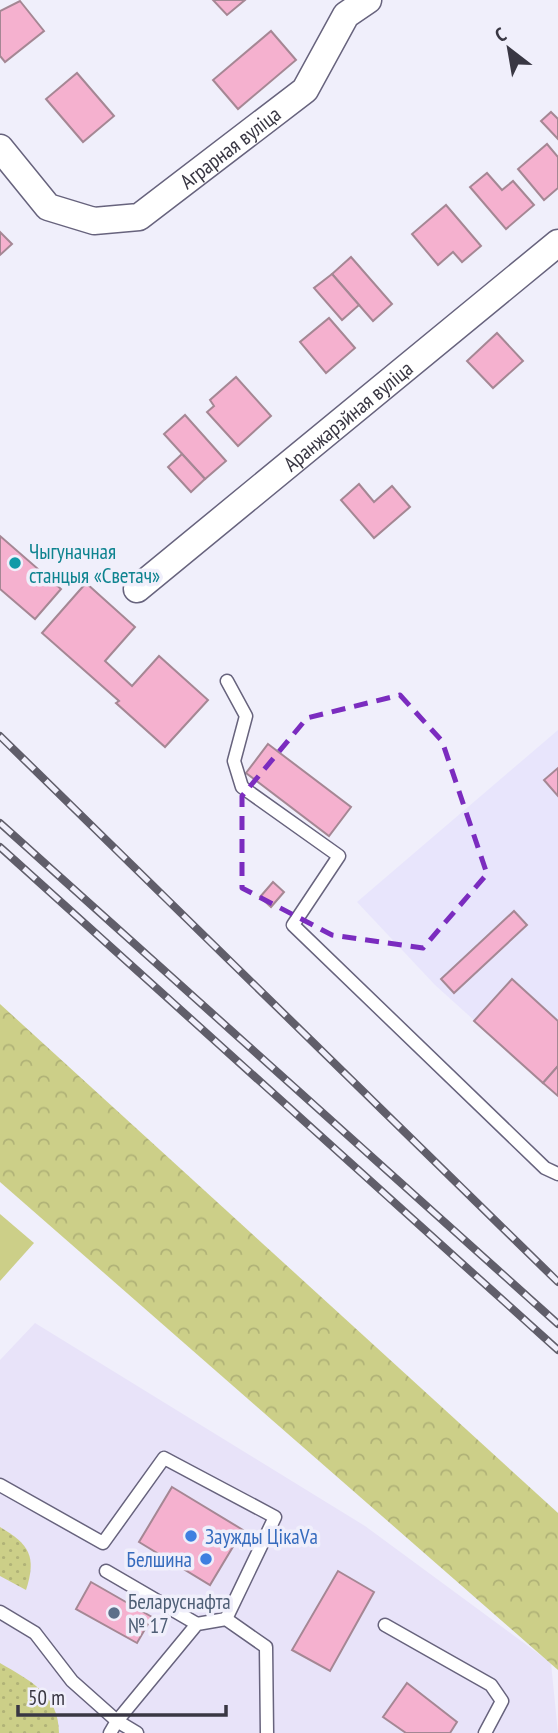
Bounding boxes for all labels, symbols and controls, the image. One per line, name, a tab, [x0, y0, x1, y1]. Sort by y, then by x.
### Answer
north arrow	[474, 14, 544, 84]
text: С	[490, 22, 510, 47]
street label: Аграрная вуліца	[174, 100, 286, 194]
street label: Аранжарэйная вуліца	[278, 355, 418, 477]
place label: Чыгуначная станцыя «Светач»	[29, 538, 160, 589]
marker: Чыгуначная станцыя «Светач»	[7, 555, 23, 571]
place label: Заужды ЦікаVа	[205, 1523, 318, 1550]
marker: Заужды ЦікаVа	[183, 1528, 199, 1544]
place label: Белшина	[127, 1546, 192, 1573]
marker: Белшина	[198, 1551, 214, 1567]
place label: Беларуснафта № 17	[128, 1588, 231, 1639]
marker: Беларуснафта № 17	[106, 1605, 122, 1621]
scale bar	[18, 1674, 226, 1718]
text: 50 m	[28, 1684, 65, 1711]

